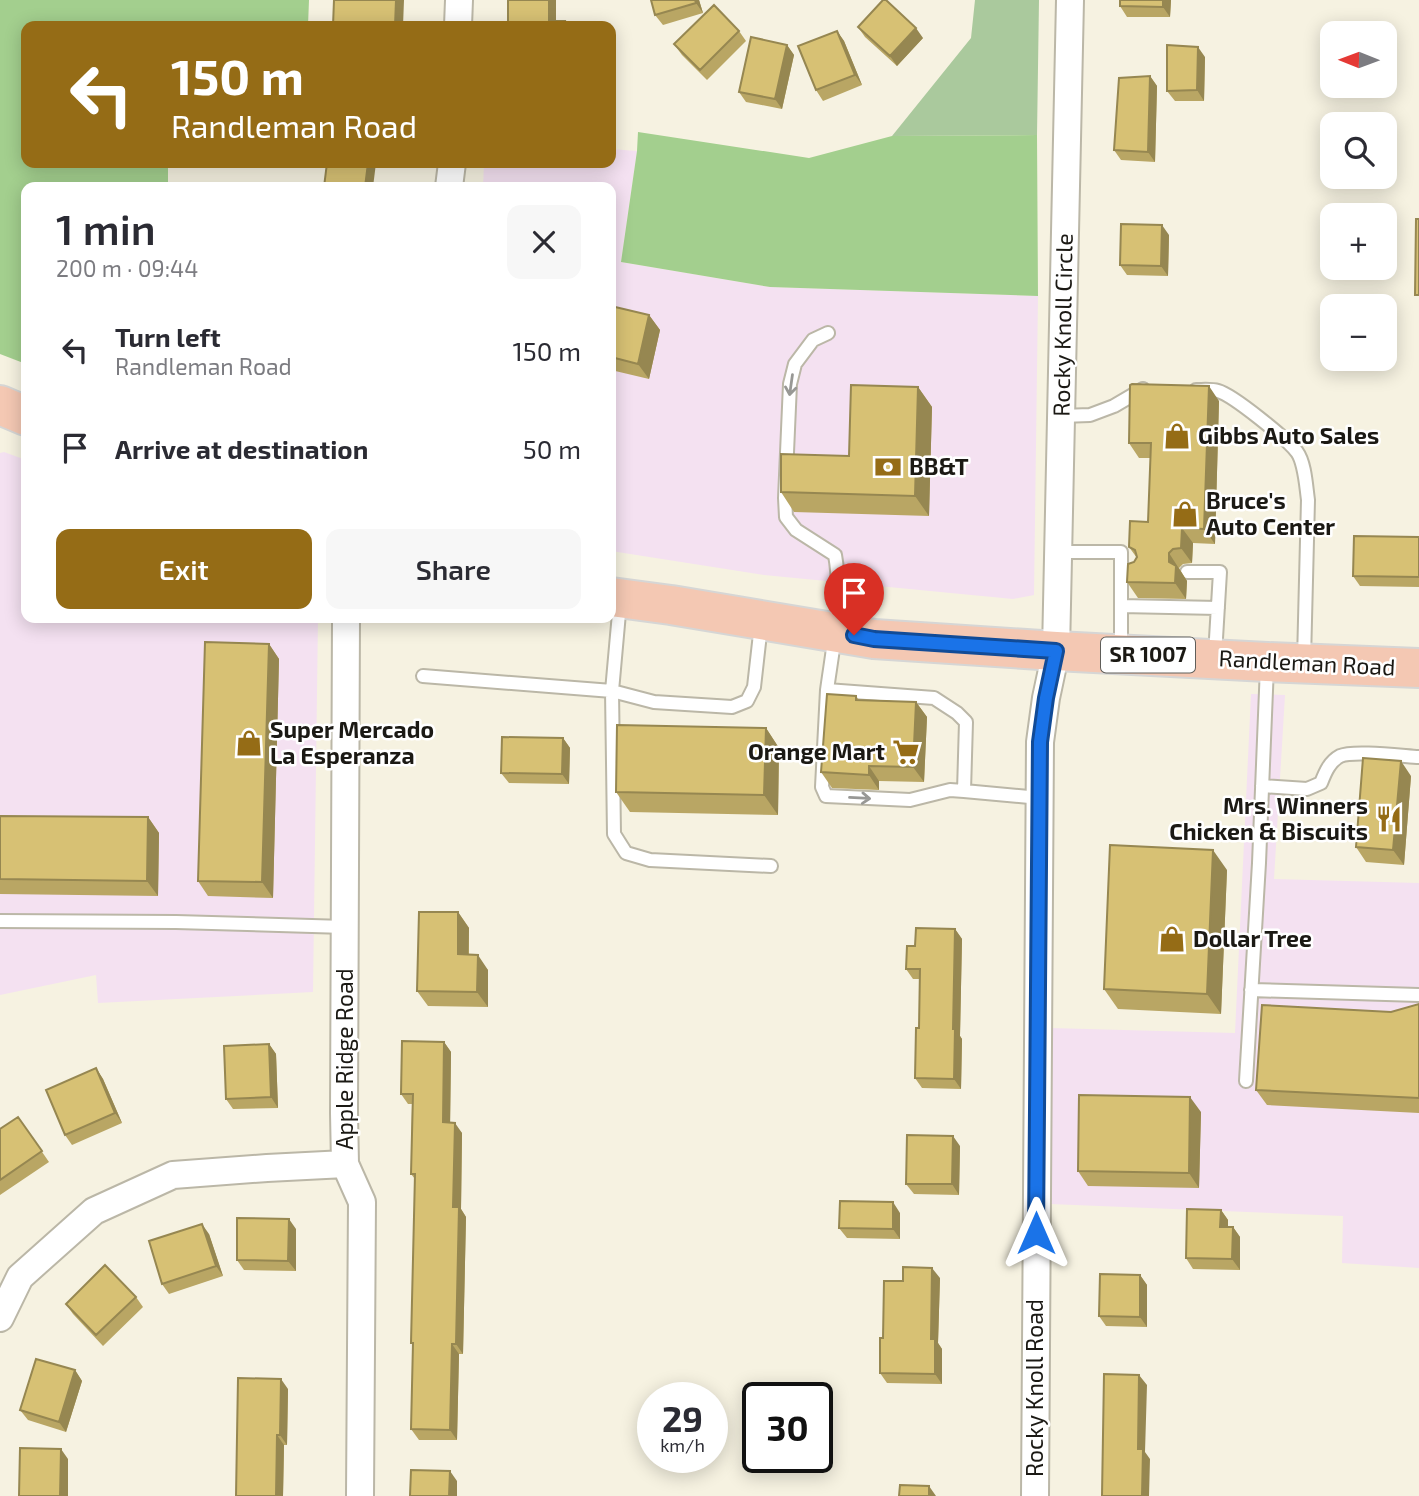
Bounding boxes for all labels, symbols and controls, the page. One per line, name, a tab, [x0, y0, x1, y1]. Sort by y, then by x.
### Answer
north arrow	[1320, 21, 1396, 98]
map controls	[1320, 21, 1397, 371]
text: 150 m	[171, 46, 304, 105]
icon: left	[56, 49, 147, 140]
text: Randleman Road	[171, 106, 417, 144]
button: search	[1320, 112, 1397, 189]
text: 1 min	[56, 203, 156, 253]
button: +	[1320, 203, 1397, 280]
button: close	[507, 205, 581, 279]
street label: Rocky Knoll Circle	[1046, 233, 1078, 417]
text: 200 m · 09:44	[56, 254, 198, 282]
button: −	[1320, 294, 1397, 371]
text: Turn left	[115, 321, 221, 352]
icon: left	[56, 331, 94, 369]
text: 150 m	[512, 335, 581, 366]
text: Randleman Road	[115, 352, 292, 380]
one-way arrow	[784, 373, 797, 396]
shop icon: Gibbs Auto Sales	[1162, 421, 1192, 451]
place label: Gibbs Auto Sales	[1198, 421, 1379, 449]
icon: arrive	[56, 429, 94, 467]
text: Arrive at destination	[115, 433, 368, 464]
text: 50 m	[523, 433, 581, 464]
bank icon: BB&T	[873, 452, 903, 482]
place label: BB&T	[909, 452, 969, 480]
place label: Bruce's Auto Center	[1206, 486, 1335, 540]
shop icon: Bruce's Auto Center	[1170, 499, 1200, 529]
button: Exit	[56, 529, 312, 609]
button: Share	[326, 529, 581, 609]
pin	[824, 563, 884, 635]
icon: arrive	[835, 574, 873, 612]
road number: SR 1007	[1101, 638, 1195, 672]
street label: Randleman Road	[1218, 643, 1396, 681]
place label: Super Mercado La Esperanza	[270, 715, 434, 769]
shop icon: Super Mercado La Esperanza	[234, 728, 264, 758]
place label: Orange Mart	[748, 737, 885, 765]
supermarket icon: Orange Mart	[891, 737, 921, 767]
one-way arrow	[849, 791, 872, 804]
place label: Mrs. Winners Chicken & Biscuits	[1169, 791, 1368, 845]
restaurant icon: Mrs. Winners Chicken & Biscuits	[1374, 804, 1404, 834]
shop icon: Dollar Tree	[1157, 924, 1187, 954]
place label: Dollar Tree	[1193, 924, 1312, 952]
street label: Apple Ridge Road	[330, 968, 358, 1150]
position arrow	[999, 1196, 1073, 1270]
street label: Rocky Knoll Road	[1020, 1299, 1048, 1477]
speed limit sign: 30	[742, 1382, 833, 1473]
text: 29	[662, 1397, 703, 1439]
text: km/h	[660, 1434, 705, 1456]

